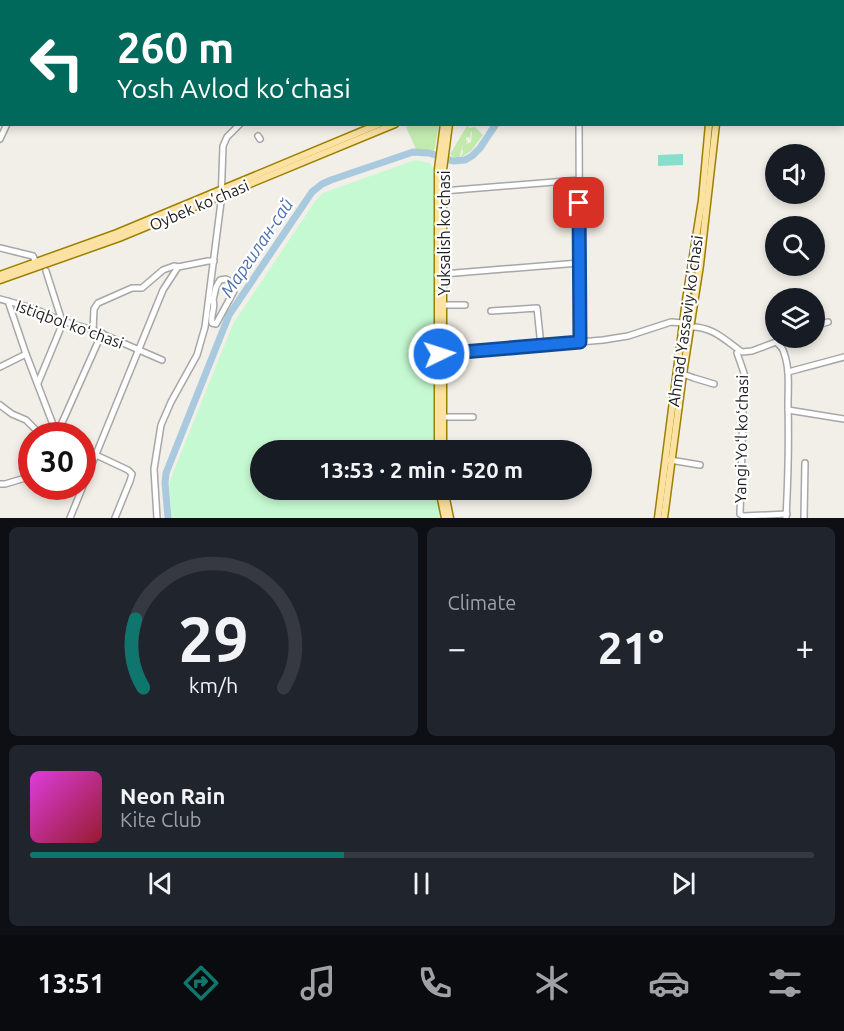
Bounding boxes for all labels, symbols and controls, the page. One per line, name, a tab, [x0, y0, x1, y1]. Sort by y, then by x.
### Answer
icon: left	[18, 24, 96, 102]
text: 260 m	[117, 24, 234, 71]
text: Yosh Avlod koʻchasi	[117, 73, 351, 103]
map controls	[765, 144, 825, 348]
button: sound	[765, 144, 825, 204]
street label: Yuksalish koʻchasi	[435, 170, 453, 296]
street label: Oybek ko‘chasi	[147, 176, 251, 234]
pin	[553, 177, 604, 228]
icon: arrive	[562, 186, 595, 219]
water label: Маргилан-сай	[216, 194, 297, 300]
button: search	[765, 216, 825, 276]
street label: Ahmad Yassaviy ko'chasi	[664, 234, 706, 408]
button: layers	[765, 288, 825, 348]
street label: Istiqbol koʻchasi	[14, 296, 126, 352]
position arrow	[407, 322, 471, 386]
street label: Yangi Yoʻl koʻchasi	[731, 375, 751, 503]
speed limit sign: 30	[18, 422, 96, 500]
text: 13:53 · 2 min · 520 m	[319, 457, 523, 482]
text: Climate	[448, 591, 516, 614]
text: 29	[178, 604, 248, 674]
text: 21°	[597, 622, 664, 673]
text: −	[448, 629, 466, 666]
text: +	[795, 629, 814, 666]
text: km/h	[188, 674, 238, 698]
text: Neon Rain	[120, 783, 225, 808]
text: Kite Club	[120, 808, 202, 831]
icon: previous	[144, 867, 177, 900]
icon: pause	[405, 867, 438, 900]
icon: next	[667, 867, 700, 900]
icon: directions	[180, 962, 222, 1004]
icon: music	[297, 962, 339, 1004]
icon: phone	[414, 962, 456, 1004]
icon: climate	[531, 962, 573, 1004]
icon: car	[648, 962, 690, 1004]
icon: filters	[764, 962, 806, 1004]
text: 13:51	[37, 968, 105, 998]

